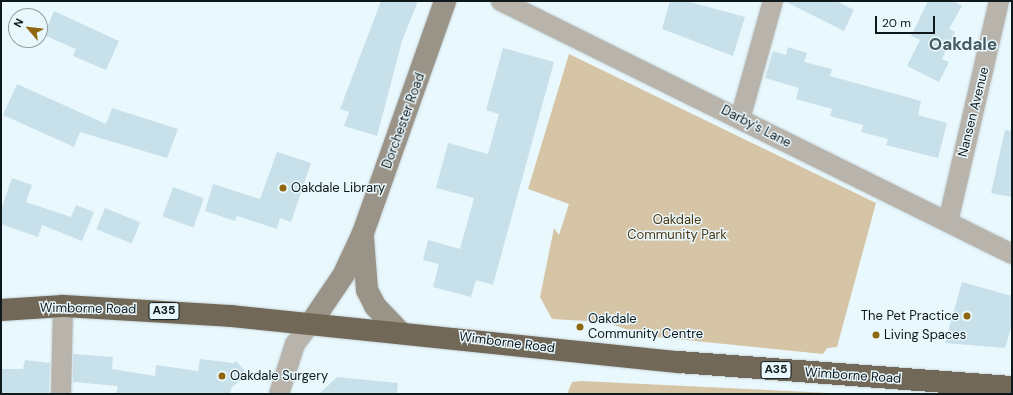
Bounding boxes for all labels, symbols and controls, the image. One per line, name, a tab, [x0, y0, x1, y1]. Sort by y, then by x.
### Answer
north arrow	[8, 8, 48, 48]
scale bar	[877, 8, 937, 34]
text: 20 m	[882, 15, 911, 31]
text: N	[10, 16, 26, 30]
district label: Oakdale	[929, 35, 997, 55]
street label: Nansen Avenue	[955, 65, 993, 159]
street label: Dorchester Road	[379, 71, 429, 171]
street label: Darby's Lane	[718, 103, 794, 151]
place label: Oakdale Library	[291, 180, 385, 196]
marker: Oakdale Library	[278, 183, 288, 193]
park label: Oakdale Community Park	[627, 213, 727, 244]
street label: Wimborne Road	[40, 300, 136, 318]
road number: A35	[148, 301, 180, 321]
place label: The Pet Practice	[861, 308, 959, 324]
marker: The Pet Practice	[962, 311, 972, 321]
place label: Oakdale Community Centre	[588, 312, 703, 343]
marker: Oakdale Community Centre	[575, 322, 585, 332]
place label: Living Spaces	[884, 327, 966, 343]
street label: Wimborne Road	[458, 329, 556, 357]
marker: Living Spaces	[871, 330, 881, 340]
road number: A35	[760, 360, 792, 380]
street label: Wimborne Road	[804, 365, 902, 387]
place label: Oakdale Surgery	[230, 368, 328, 384]
marker: Oakdale Surgery	[217, 371, 227, 381]

